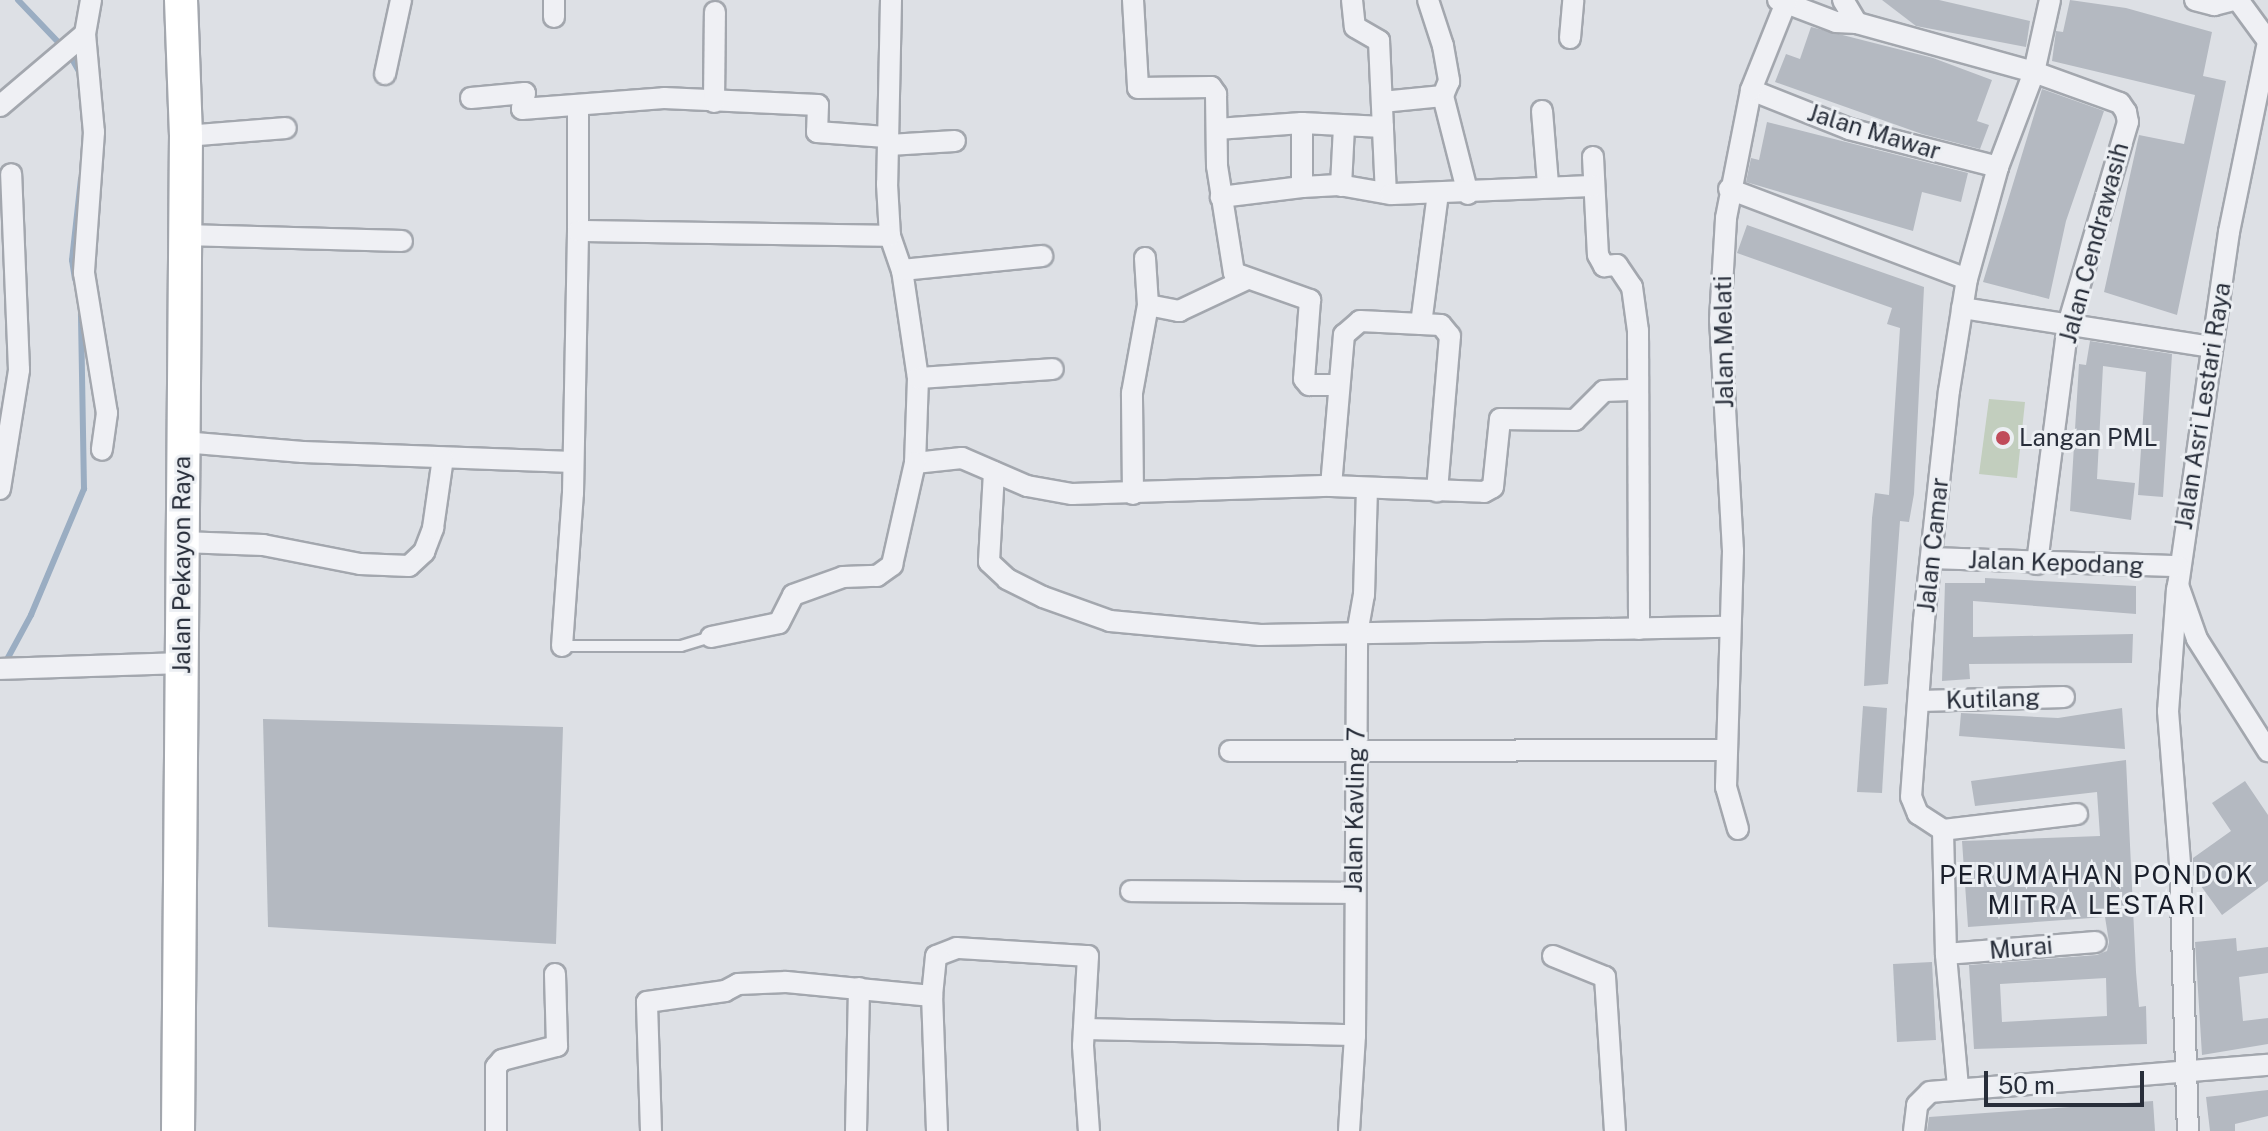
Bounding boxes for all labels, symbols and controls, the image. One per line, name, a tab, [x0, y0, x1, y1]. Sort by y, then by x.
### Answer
street label: Jalan Mawar	[1804, 98, 1944, 166]
street label: Jalan Cendrawasih	[2053, 139, 2135, 347]
street label: Jalan Melati	[1708, 275, 1740, 409]
street label: Jalan Asri Lestari Raya	[2169, 280, 2237, 532]
place label: Langan PML	[2019, 424, 2158, 452]
marker: Langan PML	[1994, 429, 2012, 447]
street label: Jalan Pekayon Raya	[168, 456, 196, 674]
street label: Jalan Camar	[1912, 476, 1954, 614]
street label: Jalan Kepodang	[1967, 546, 2145, 580]
street label: Kutilang	[1945, 683, 2041, 715]
street label: Jalan Kavling 7	[1339, 727, 1371, 893]
district label: PERUMAHAN PONDOK MITRA LESTARI	[1939, 859, 2255, 920]
street label: Murai	[1988, 931, 2054, 965]
scale bar	[1988, 1055, 2148, 1105]
text: 50 m	[1998, 1071, 2055, 1099]

